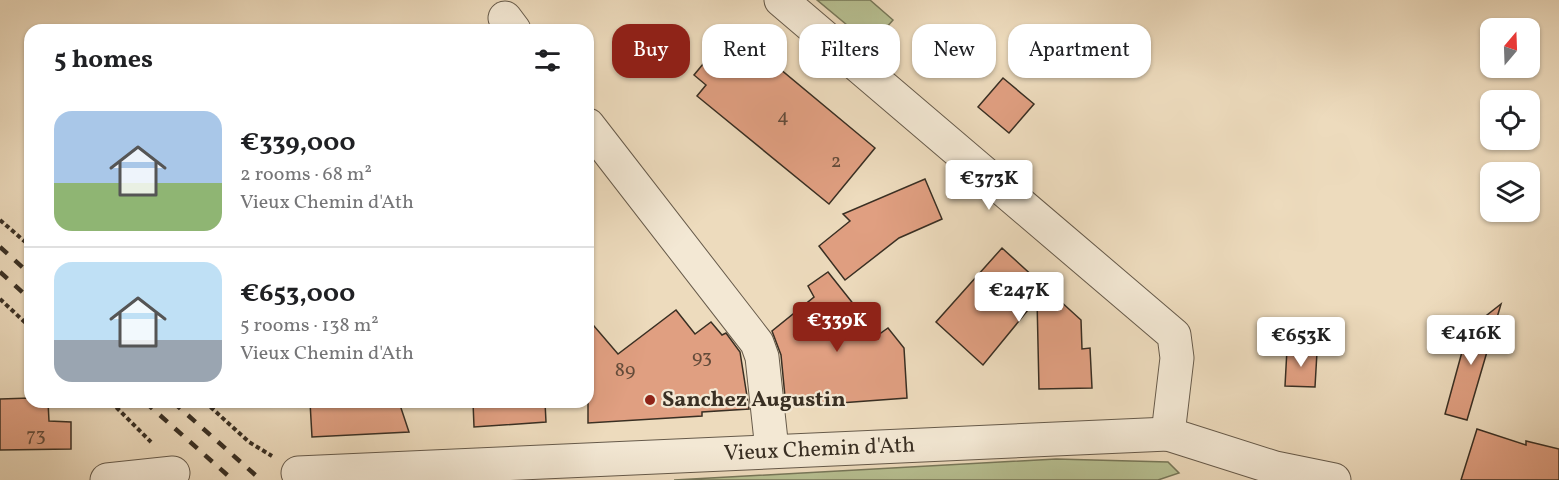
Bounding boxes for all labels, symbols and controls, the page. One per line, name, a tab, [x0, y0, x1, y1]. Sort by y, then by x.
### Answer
north arrow	[1480, 18, 1540, 78]
map controls	[1480, 18, 1540, 222]
chip: Buy	[612, 24, 690, 78]
chip: Rent	[702, 24, 787, 78]
chip: Filters	[799, 24, 900, 78]
chip: New	[912, 24, 996, 78]
chip: Apartment	[1008, 24, 1151, 78]
text: 5 homes	[54, 42, 153, 78]
icon: filters	[531, 44, 564, 77]
button: locate	[1480, 90, 1540, 150]
house number: 4	[777, 103, 789, 131]
text: €339,000	[240, 125, 356, 161]
icon: home	[102, 135, 174, 207]
house number: 2	[831, 148, 841, 176]
pin: €373K	[947, 160, 1031, 211]
text: 2 rooms · 68 m²	[240, 161, 372, 189]
button: layers	[1480, 162, 1540, 222]
text: €373K	[960, 165, 1018, 193]
text: Vieux Chemin d'Ath	[240, 189, 414, 217]
pin: €247K	[977, 272, 1061, 323]
text: €653,000	[240, 276, 355, 312]
text: €247K	[989, 277, 1049, 305]
icon: home	[102, 286, 174, 358]
pin: €339K	[795, 302, 879, 353]
text: €339K	[807, 307, 867, 335]
text: 5 rooms · 138 m²	[240, 312, 379, 340]
pin: €416K	[1429, 315, 1513, 366]
pin: €653K	[1259, 317, 1343, 368]
text: €416K	[1441, 320, 1501, 348]
text: €653K	[1271, 322, 1331, 350]
text: Vieux Chemin d'Ath	[240, 340, 414, 368]
house number: 93	[692, 344, 712, 372]
house number: 89	[615, 357, 635, 385]
place label: Sanchez Augustin	[662, 385, 846, 416]
marker: Sanchez Augustin	[643, 393, 657, 407]
house number: 73	[26, 422, 46, 450]
street label: Vieux Chemin d'Ath	[723, 430, 916, 469]

